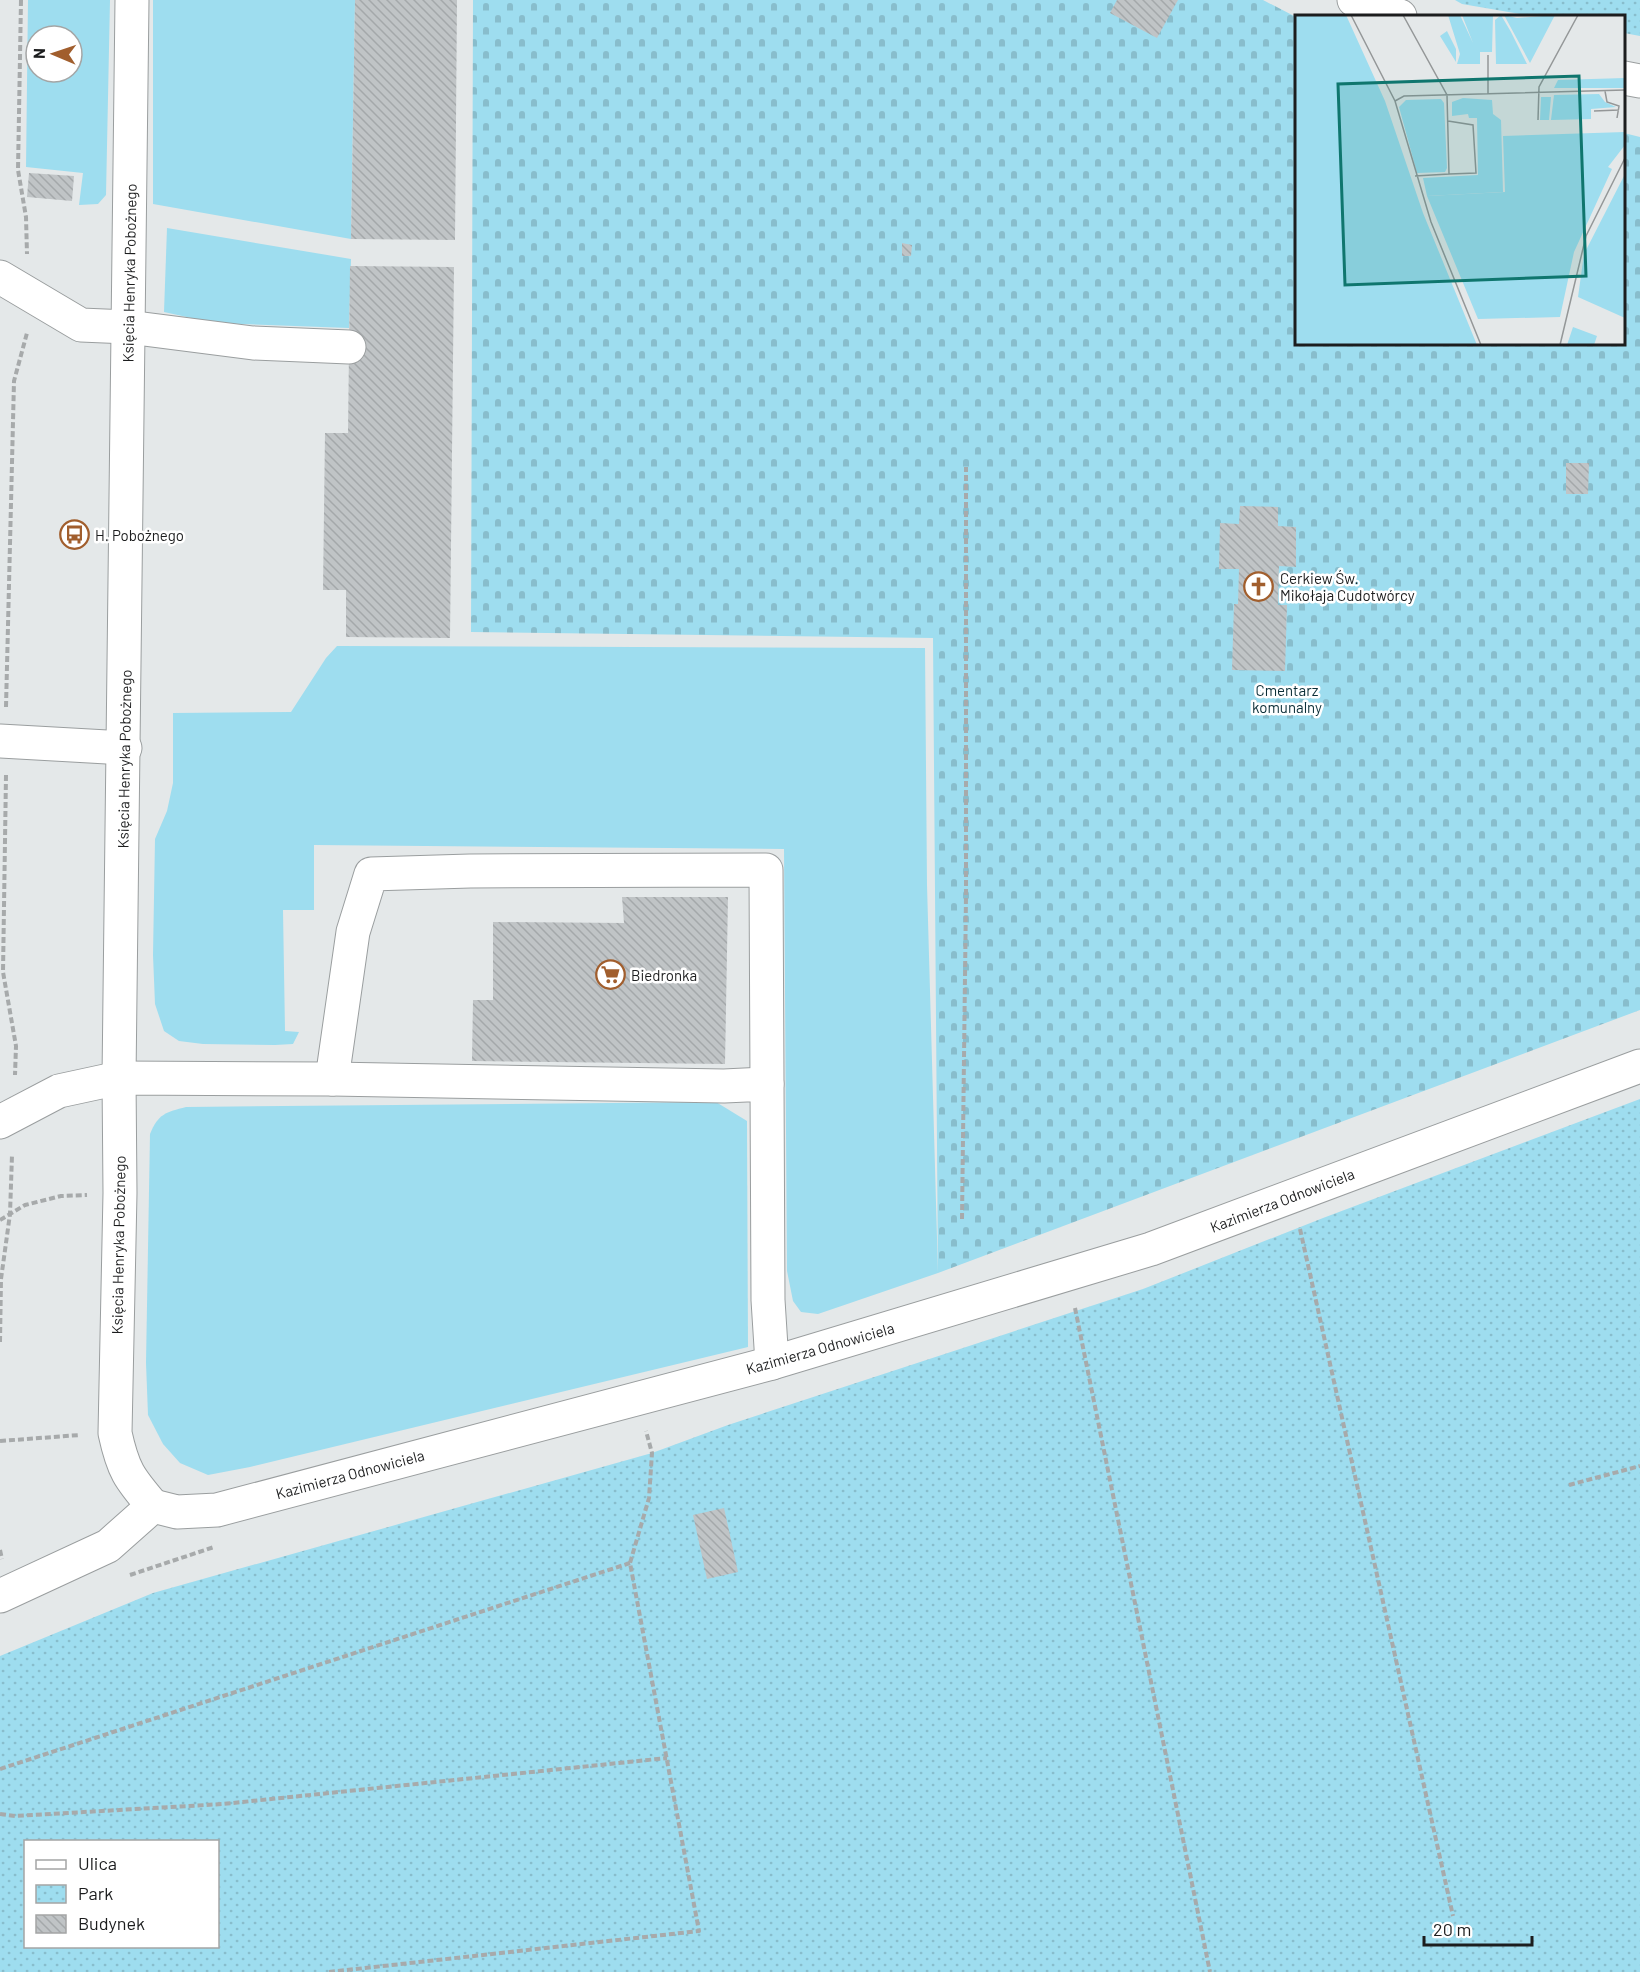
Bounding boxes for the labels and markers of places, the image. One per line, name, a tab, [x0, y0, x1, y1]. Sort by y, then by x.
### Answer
bus stop icon: H. Pobożnego	[58, 519, 90, 551]
place label: H. Pobożnego	[95, 526, 184, 544]
place label: Cerkiew Św. Mikołaja Cudotwórcy	[1280, 569, 1415, 604]
church icon: Cerkiew Św. Mikołaja Cudotwórcy	[1243, 571, 1275, 603]
supermarket icon: Biedronka	[594, 959, 626, 991]
place label: Biedronka	[631, 966, 697, 984]

